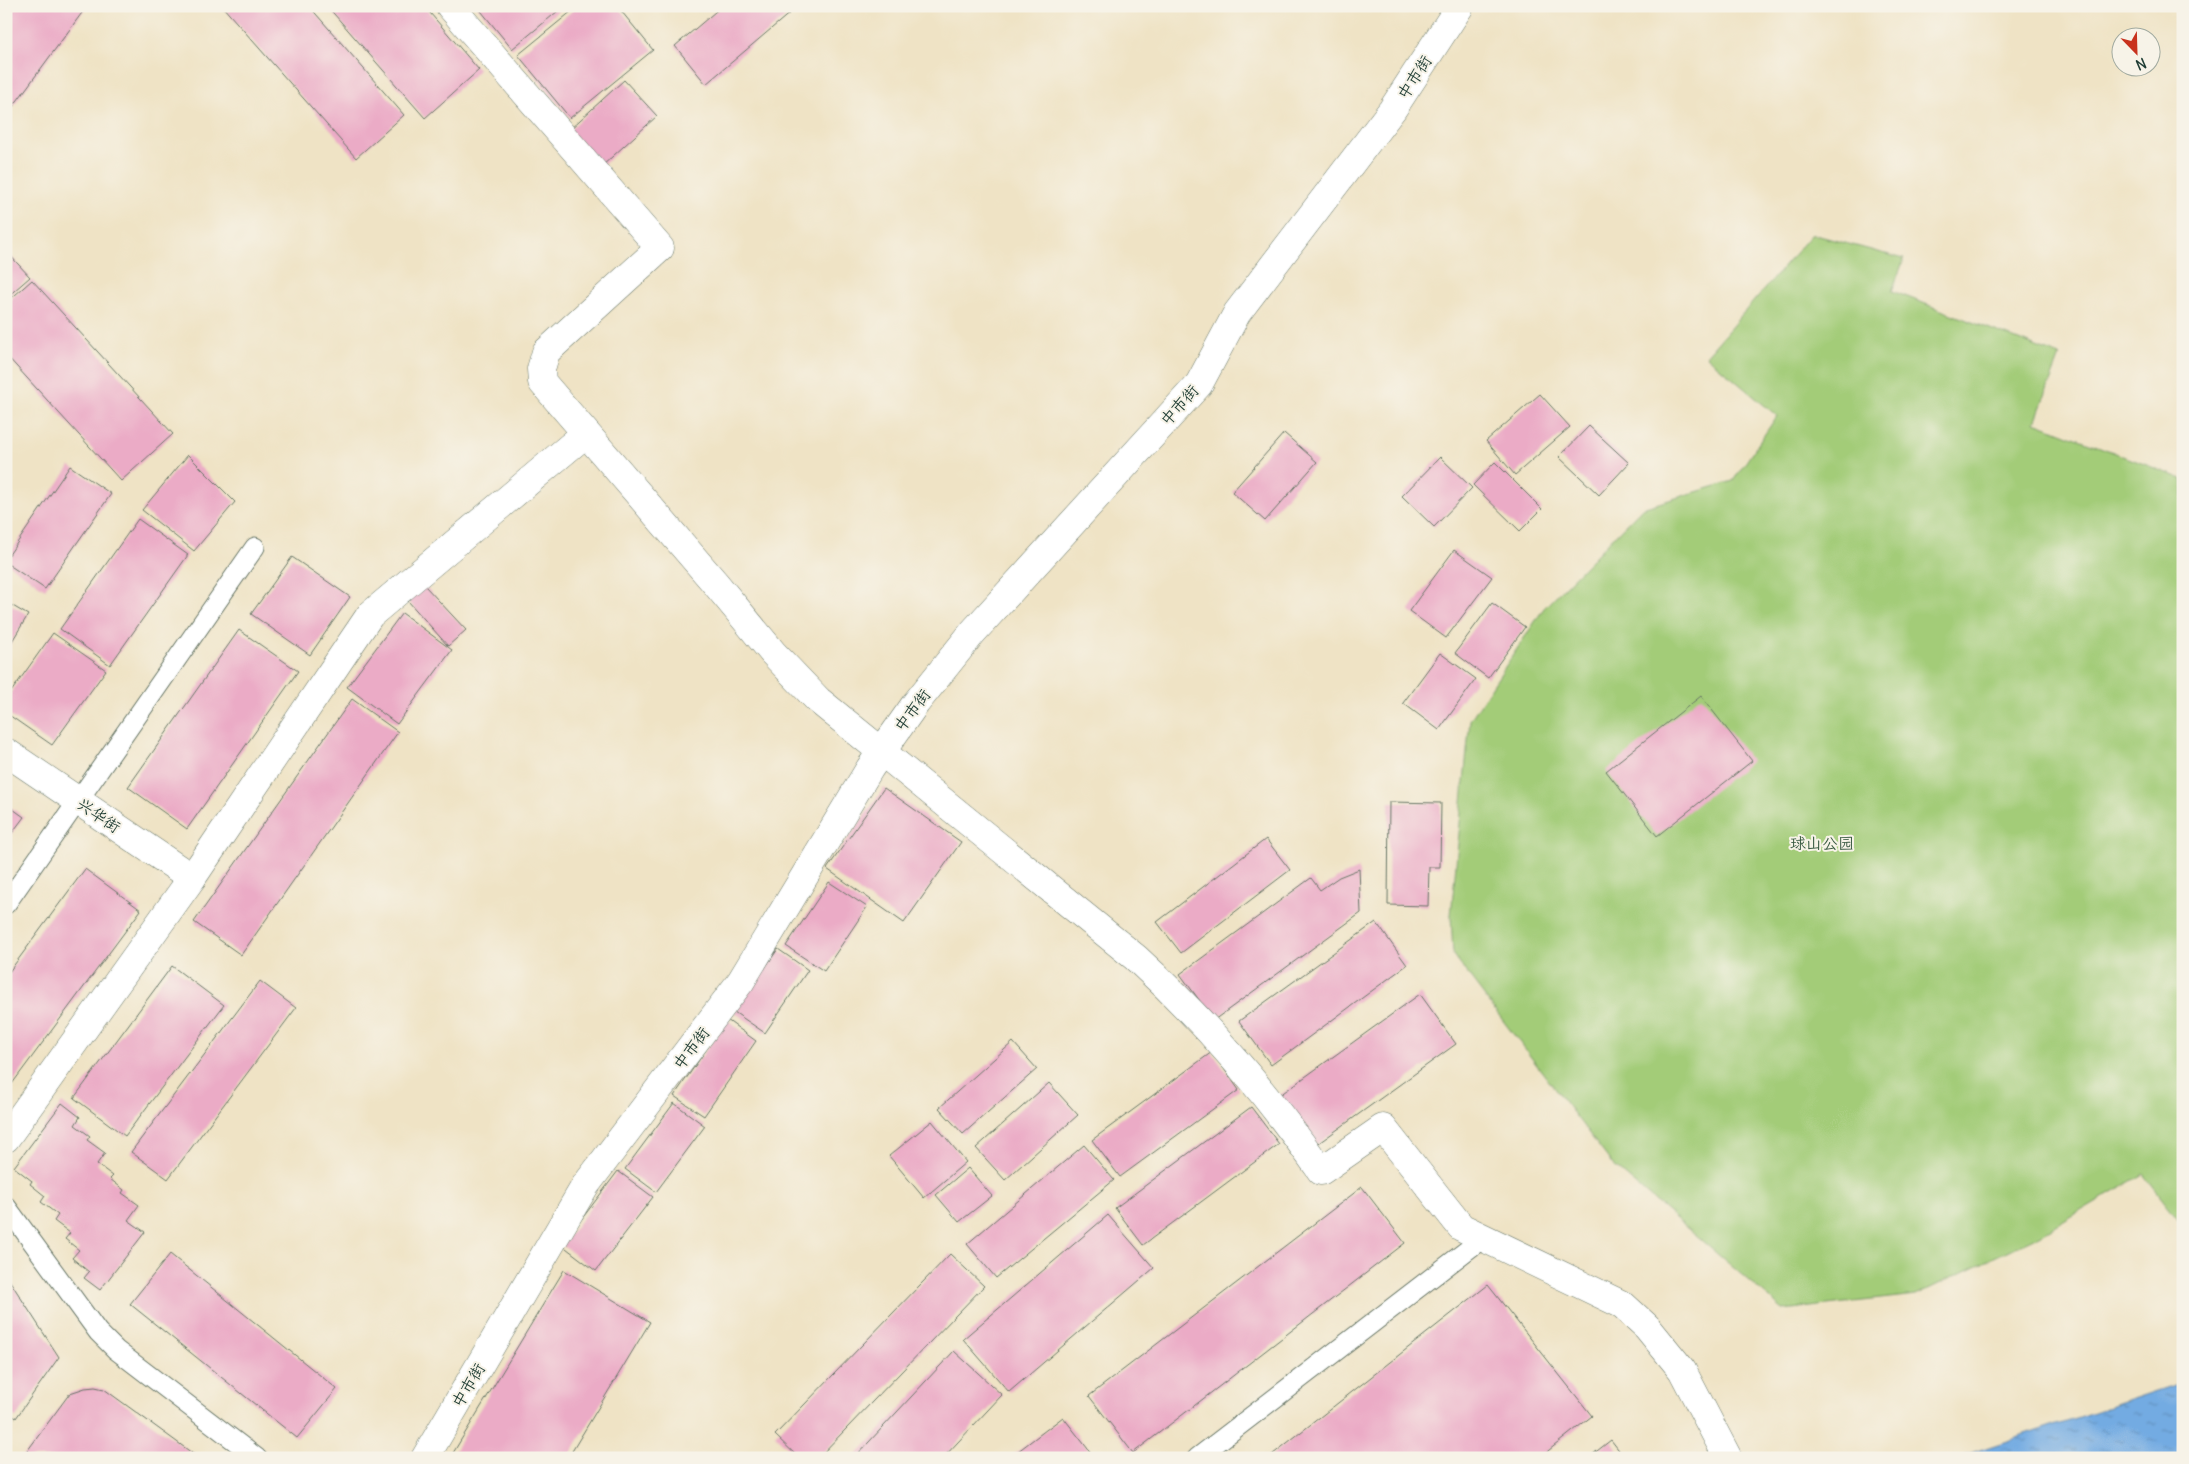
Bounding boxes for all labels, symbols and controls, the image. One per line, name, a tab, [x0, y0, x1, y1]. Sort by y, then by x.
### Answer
north arrow	[2112, 28, 2162, 78]
street label: 中市街	[1393, 51, 1435, 103]
text: N	[2133, 54, 2149, 74]
street label: 中市街	[1156, 380, 1202, 430]
street label: 中市街	[890, 685, 934, 735]
street label: 兴华街	[74, 793, 124, 837]
park label: 球山公园	[1790, 833, 1854, 853]
street label: 中市街	[669, 1023, 713, 1073]
street label: 中市街	[447, 1359, 489, 1411]

